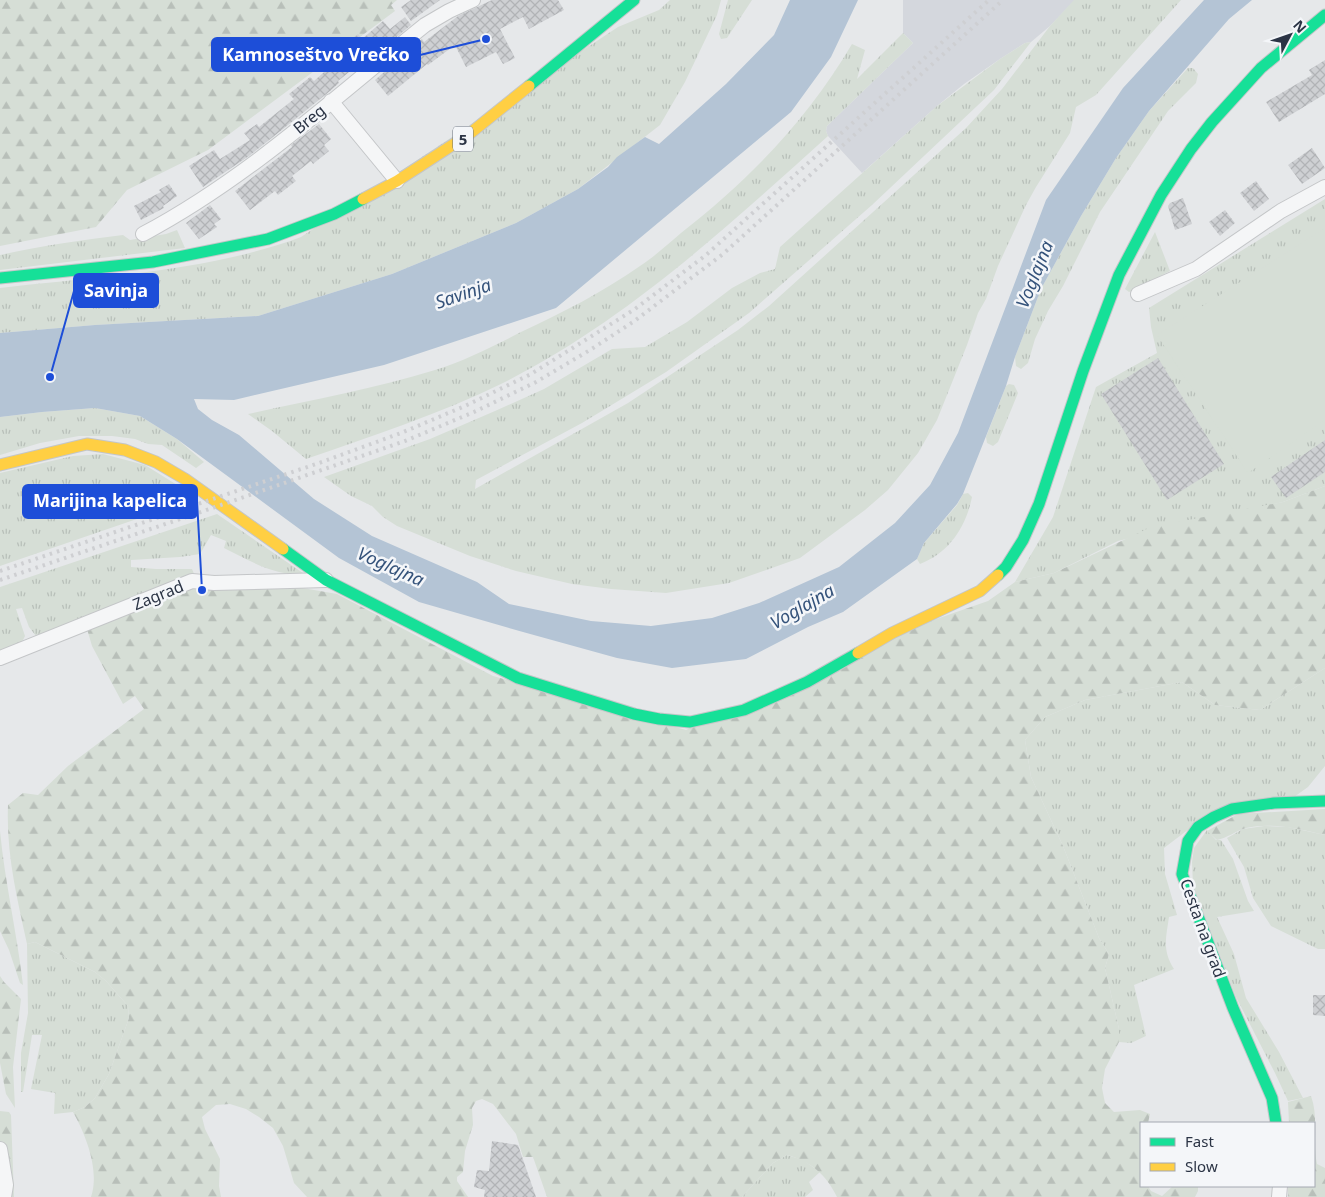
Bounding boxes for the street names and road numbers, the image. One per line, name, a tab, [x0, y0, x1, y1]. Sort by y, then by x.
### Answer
street label: Breg	[288, 99, 330, 139]
road number: 5	[453, 126, 473, 152]
street label: Zagrad	[129, 575, 187, 615]
street label: Cesta na grad	[1175, 876, 1231, 980]

